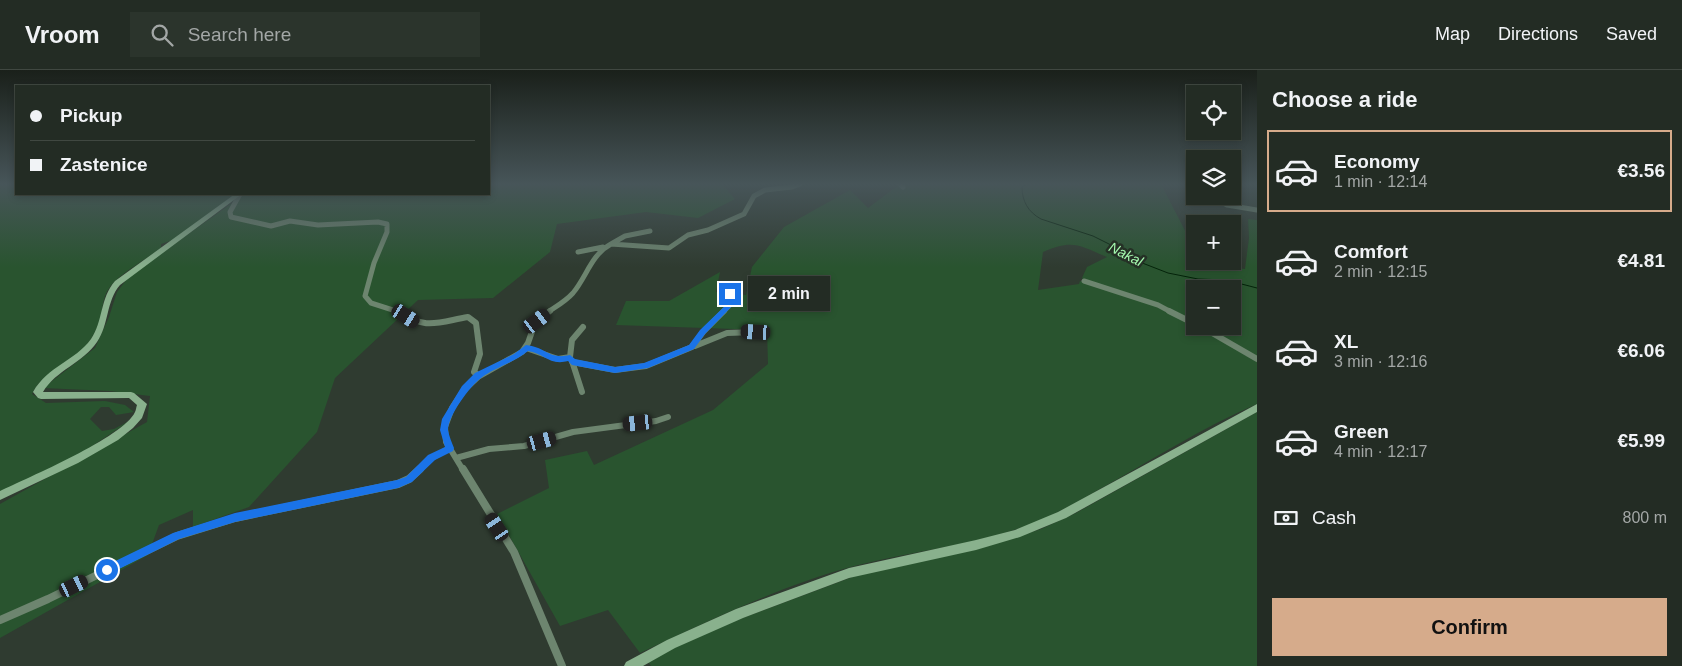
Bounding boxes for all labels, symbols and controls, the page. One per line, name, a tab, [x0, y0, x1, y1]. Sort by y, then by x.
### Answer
search box	[130, 12, 480, 57]
text: Vroom	[25, 21, 100, 48]
icon: search	[148, 21, 176, 49]
text: Search here	[188, 24, 291, 45]
text: Map	[1435, 24, 1470, 44]
text: Directions	[1498, 24, 1578, 44]
text: Saved	[1606, 24, 1657, 44]
map controls	[1186, 85, 1241, 335]
button: locate	[1186, 85, 1241, 140]
text: Choose a ride	[1272, 87, 1417, 112]
text: Pickup	[60, 105, 122, 126]
icon: car	[1274, 149, 1319, 194]
button: layers	[1186, 150, 1241, 205]
text: Economy	[1334, 151, 1420, 172]
text: Zastenice	[60, 154, 148, 175]
text: €3.56	[1617, 160, 1665, 181]
text: 1 min · 12:14	[1334, 173, 1427, 190]
button: +	[1186, 215, 1241, 270]
water label: Nakal	[1106, 239, 1146, 270]
icon: car	[1274, 239, 1319, 284]
text: Comfort	[1334, 241, 1408, 262]
text: €4.81	[1617, 250, 1665, 271]
text: 2 min · 12:15	[1334, 263, 1427, 280]
callout: 2 min	[748, 276, 830, 312]
button: −	[1186, 280, 1241, 335]
route end	[719, 283, 741, 305]
text: 2 min	[768, 285, 810, 302]
car	[389, 302, 422, 330]
car	[520, 306, 553, 336]
car	[740, 324, 771, 340]
icon: car	[1274, 329, 1319, 374]
text: XL	[1334, 331, 1358, 352]
text: €6.06	[1617, 340, 1665, 361]
text: 3 min · 12:16	[1334, 353, 1427, 370]
car	[622, 414, 653, 432]
icon: car	[1274, 419, 1319, 464]
text: Green	[1334, 421, 1389, 442]
car	[525, 430, 558, 452]
text: €5.99	[1617, 430, 1665, 451]
text: 4 min · 12:17	[1334, 443, 1427, 460]
icon: cash	[1272, 504, 1300, 532]
text: Cash	[1312, 507, 1356, 528]
text: 800 m	[1623, 509, 1667, 526]
car	[482, 510, 511, 544]
route start	[96, 559, 118, 581]
car	[57, 573, 90, 599]
button: Confirm	[1272, 598, 1667, 656]

